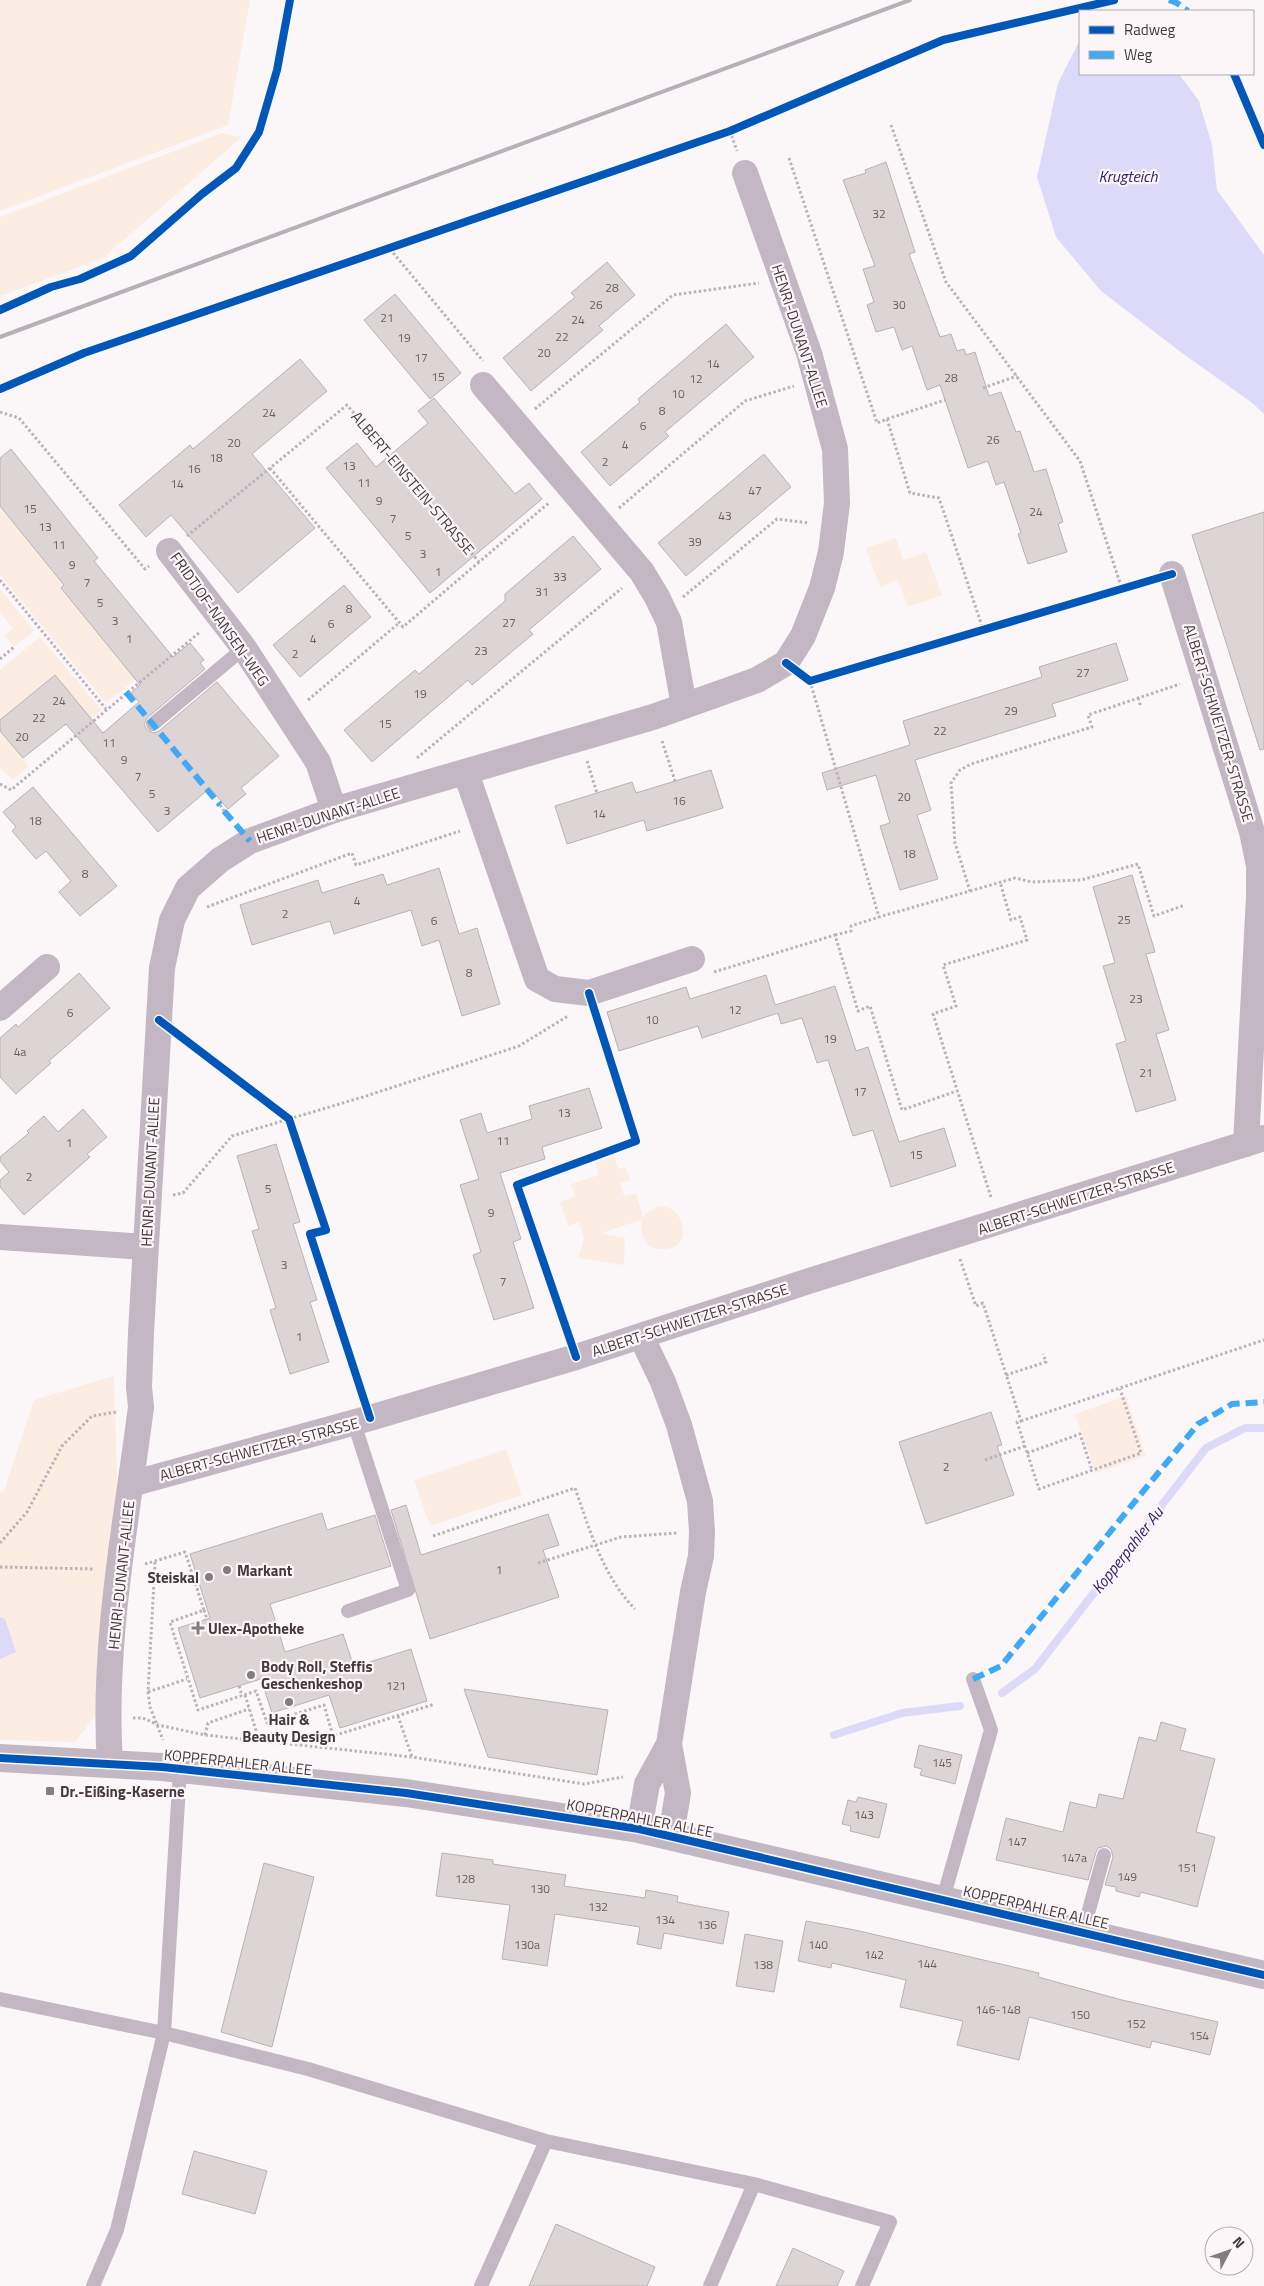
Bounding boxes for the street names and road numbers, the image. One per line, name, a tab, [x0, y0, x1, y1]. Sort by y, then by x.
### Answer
street label: HENRI-DUNANT-ALLEE	[766, 261, 834, 411]
street label: ALBERT-EINSTEIN-STRASSE	[346, 406, 480, 560]
street label: FRIDTJOF-NANSEN-WEG	[165, 547, 275, 691]
street label: ALBERT-SCHWEITZER-STRASSE	[1178, 621, 1260, 825]
street label: HENRI-DUNANT-ALLEE	[253, 781, 403, 849]
street label: HENRI-DUNANT-ALLEE	[135, 1097, 165, 1247]
street label: ALBERT-SCHWEITZER-STRASSE	[975, 1155, 1177, 1241]
street label: ALBERT-SCHWEITZER-STRASSE	[589, 1277, 791, 1363]
street label: ALBERT-SCHWEITZER-STRASSE	[157, 1411, 361, 1487]
street label: HENRI-DUNANT-ALLEE	[102, 1499, 140, 1651]
street label: KOPPERPAHLER ALLEE	[163, 1743, 313, 1781]
street label: KOPPERPAHLER ALLEE	[565, 1793, 715, 1843]
street label: KOPPERPAHLER ALLEE	[961, 1879, 1111, 1935]

